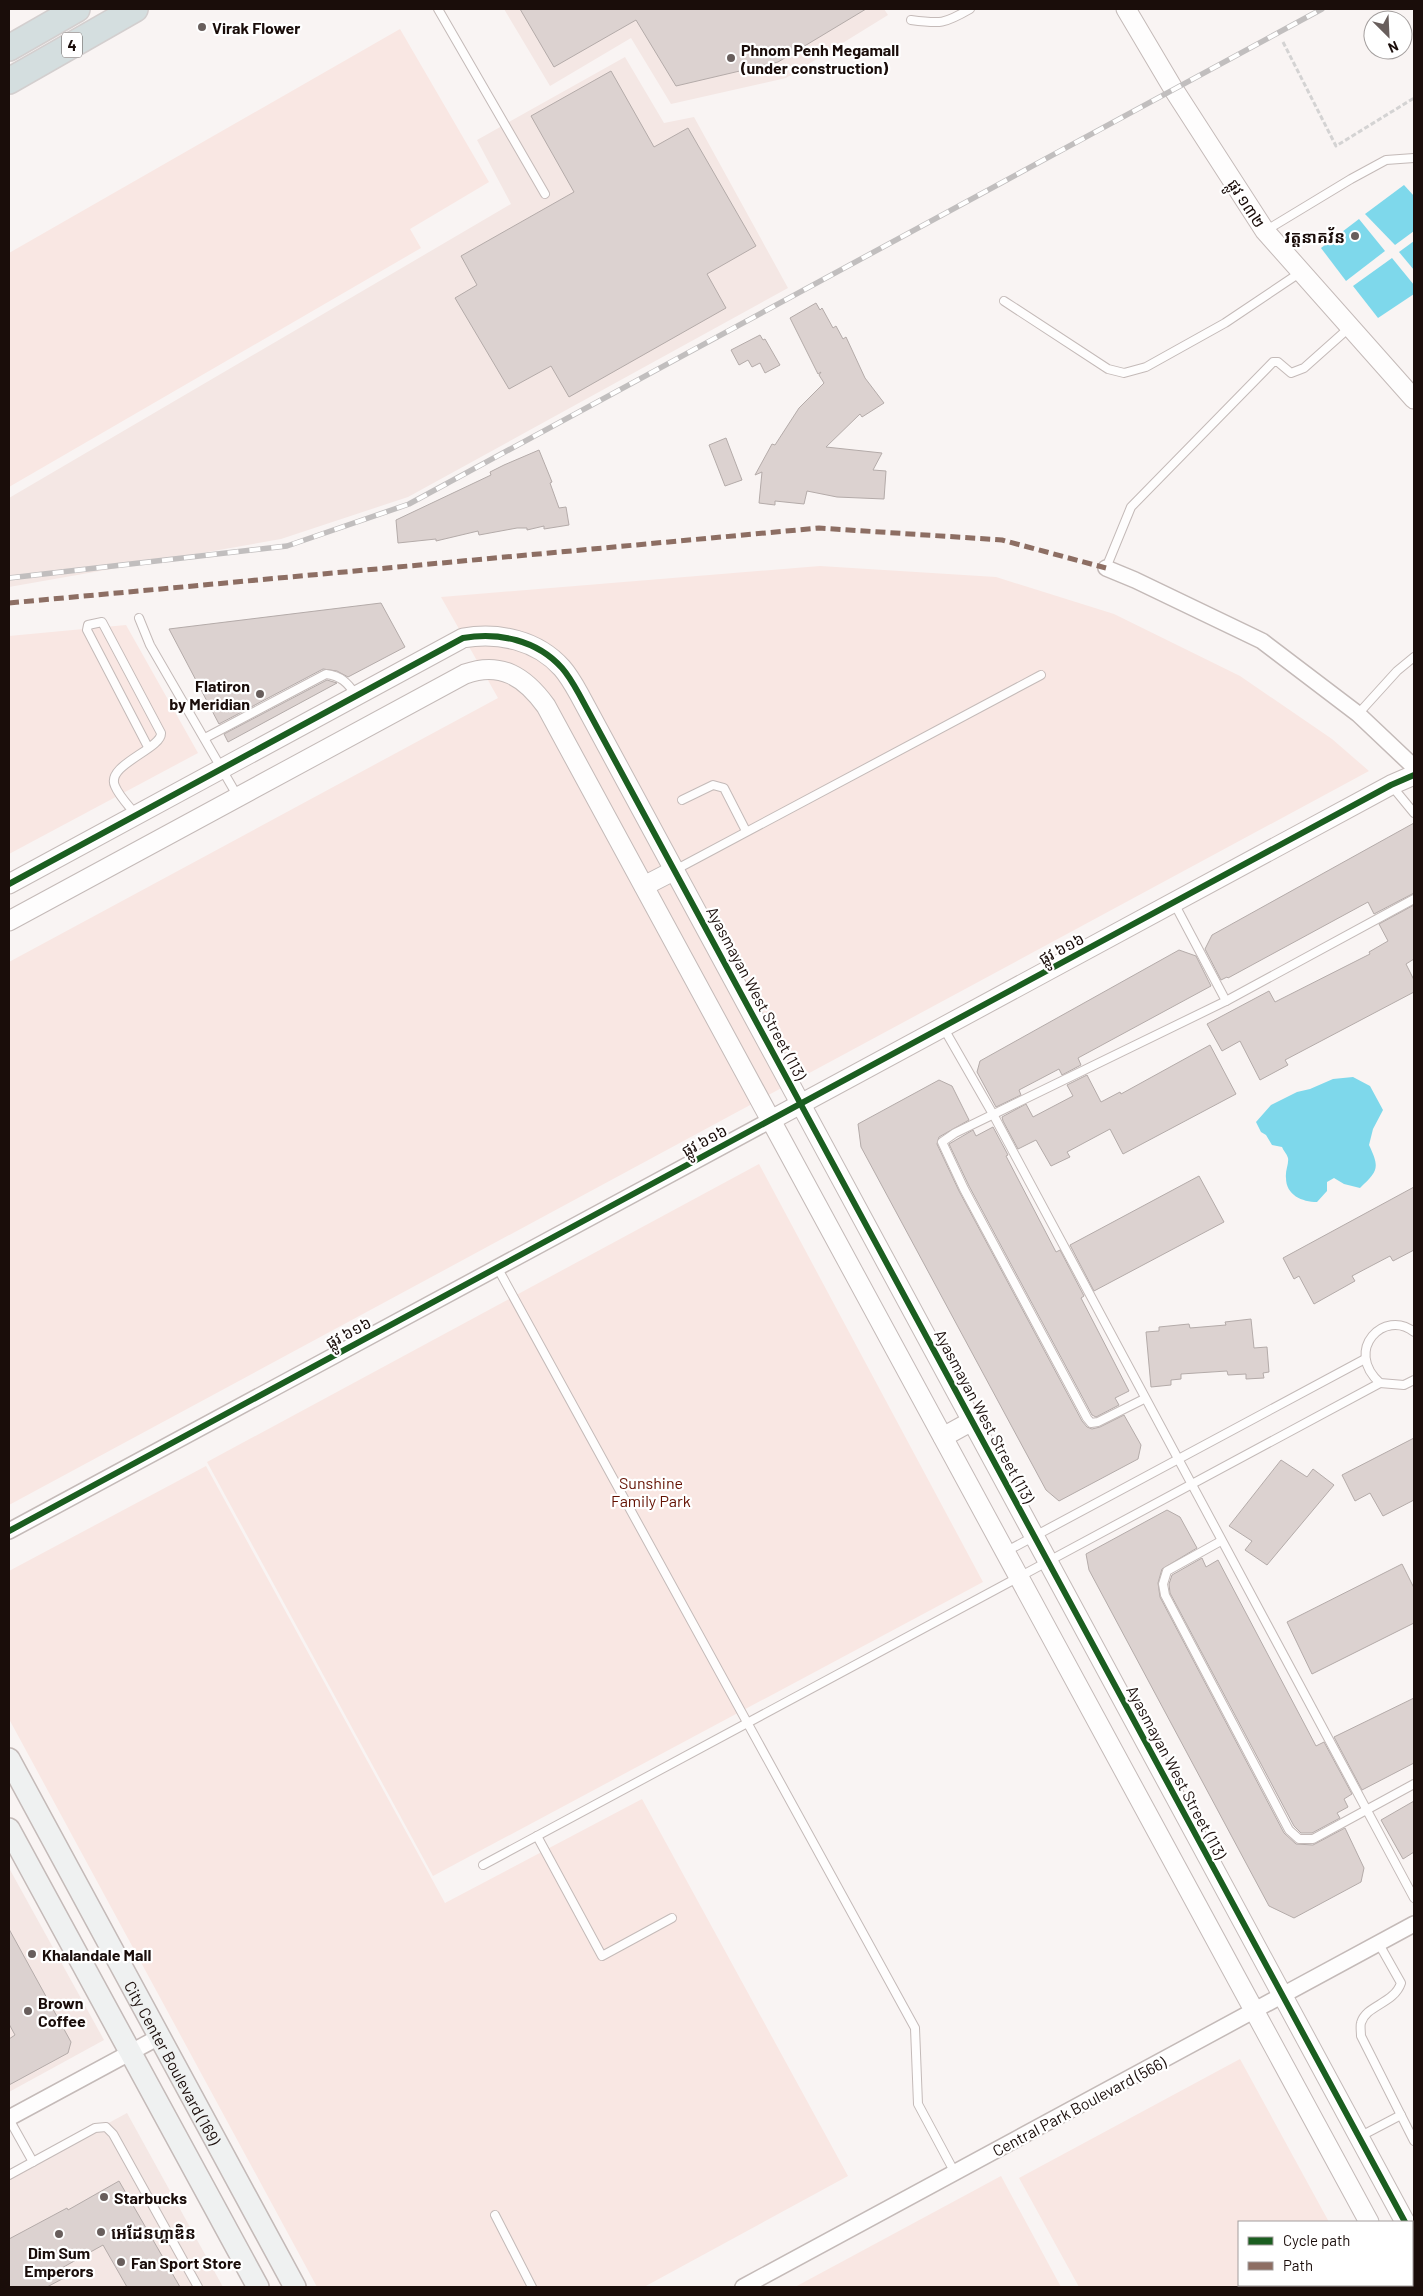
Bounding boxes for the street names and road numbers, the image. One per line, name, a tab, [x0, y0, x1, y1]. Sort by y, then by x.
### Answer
road number: 4	[62, 32, 82, 58]
street label: ផ្លូវ ១៣២	[1219, 175, 1270, 234]
street label: Ayasmayan West Street (113)	[703, 903, 811, 1084]
street label: ផ្លូវ ៦១៦	[1035, 928, 1090, 973]
street label: ផ្លូវ ៦១៦	[678, 1120, 733, 1165]
street label: ផ្លូវ ៦១៦	[322, 1312, 377, 1357]
street label: Ayasmayan West Street (113)	[931, 1326, 1039, 1507]
street label: Ayasmayan West Street (113)	[1123, 1682, 1231, 1863]
street label: City Center Boulevard (169)	[121, 1977, 226, 2148]
street label: Central Park Boulevard (566)	[989, 2052, 1170, 2160]

